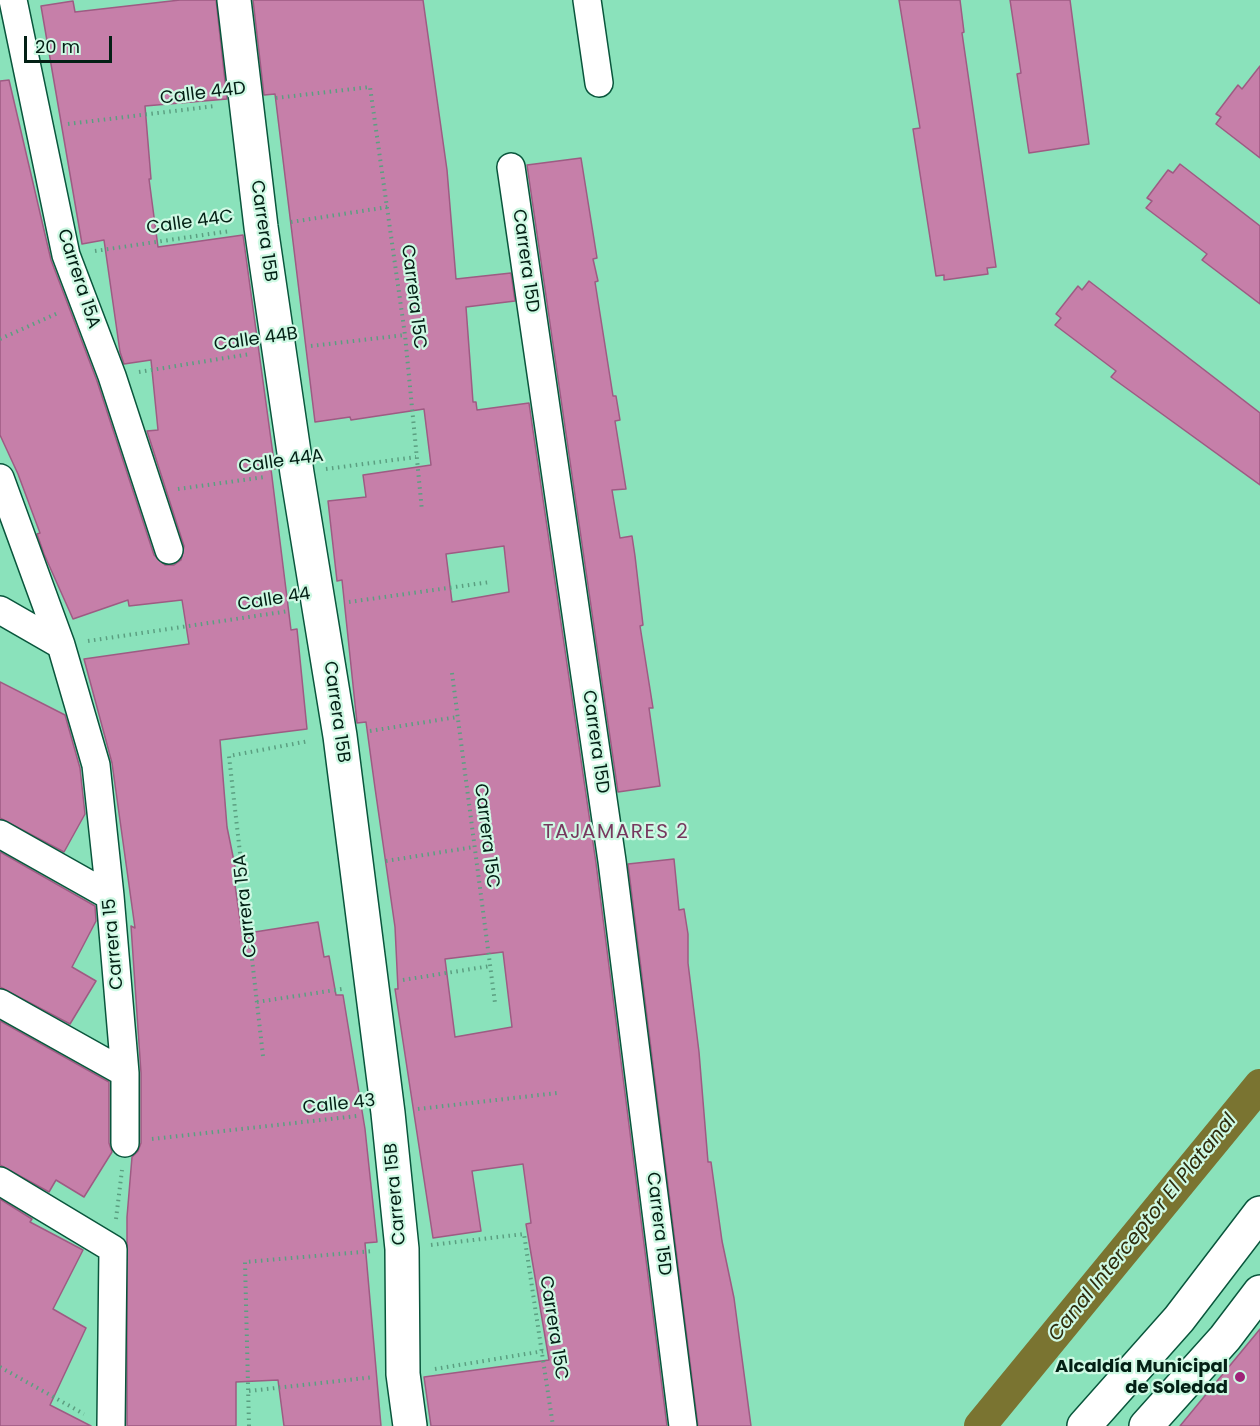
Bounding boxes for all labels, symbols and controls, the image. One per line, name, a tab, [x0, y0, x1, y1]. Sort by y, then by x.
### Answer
scale bar	[27, 24, 116, 62]
text: 20 m	[35, 34, 80, 59]
street label: Calle 44D	[159, 78, 247, 110]
street label: Carrera 15B	[245, 179, 281, 283]
street label: Calle 44C	[145, 206, 235, 240]
street label: Carrera 15D	[507, 208, 543, 314]
street label: Carrera 15A	[52, 226, 104, 332]
street label: Carrera 15C	[396, 243, 430, 351]
street label: Calle 44B	[213, 323, 299, 357]
street label: Calle 44A	[237, 445, 325, 479]
street label: Calle 44	[236, 584, 312, 616]
street label: Carrera 15B	[318, 660, 354, 764]
street label: Carrera 15D	[577, 689, 613, 795]
street label: Carrera 15C	[469, 782, 503, 890]
district label: TAJAMARES 2	[543, 821, 689, 845]
street label: Carrera 15A	[230, 853, 262, 959]
street label: Carrera 15	[99, 898, 129, 990]
street label: Calle 43	[302, 1090, 376, 1120]
water label: Canal Interceptor El Platanal	[1044, 1109, 1242, 1347]
street label: Carrera 15B	[381, 1142, 411, 1246]
street label: Carrera 15D	[641, 1171, 675, 1277]
street label: Carrera 15C	[534, 1274, 572, 1382]
place label: Alcaldía Municipal de Soledad	[1055, 1356, 1228, 1398]
marker: Alcaldía Municipal de Soledad	[1233, 1370, 1247, 1384]

